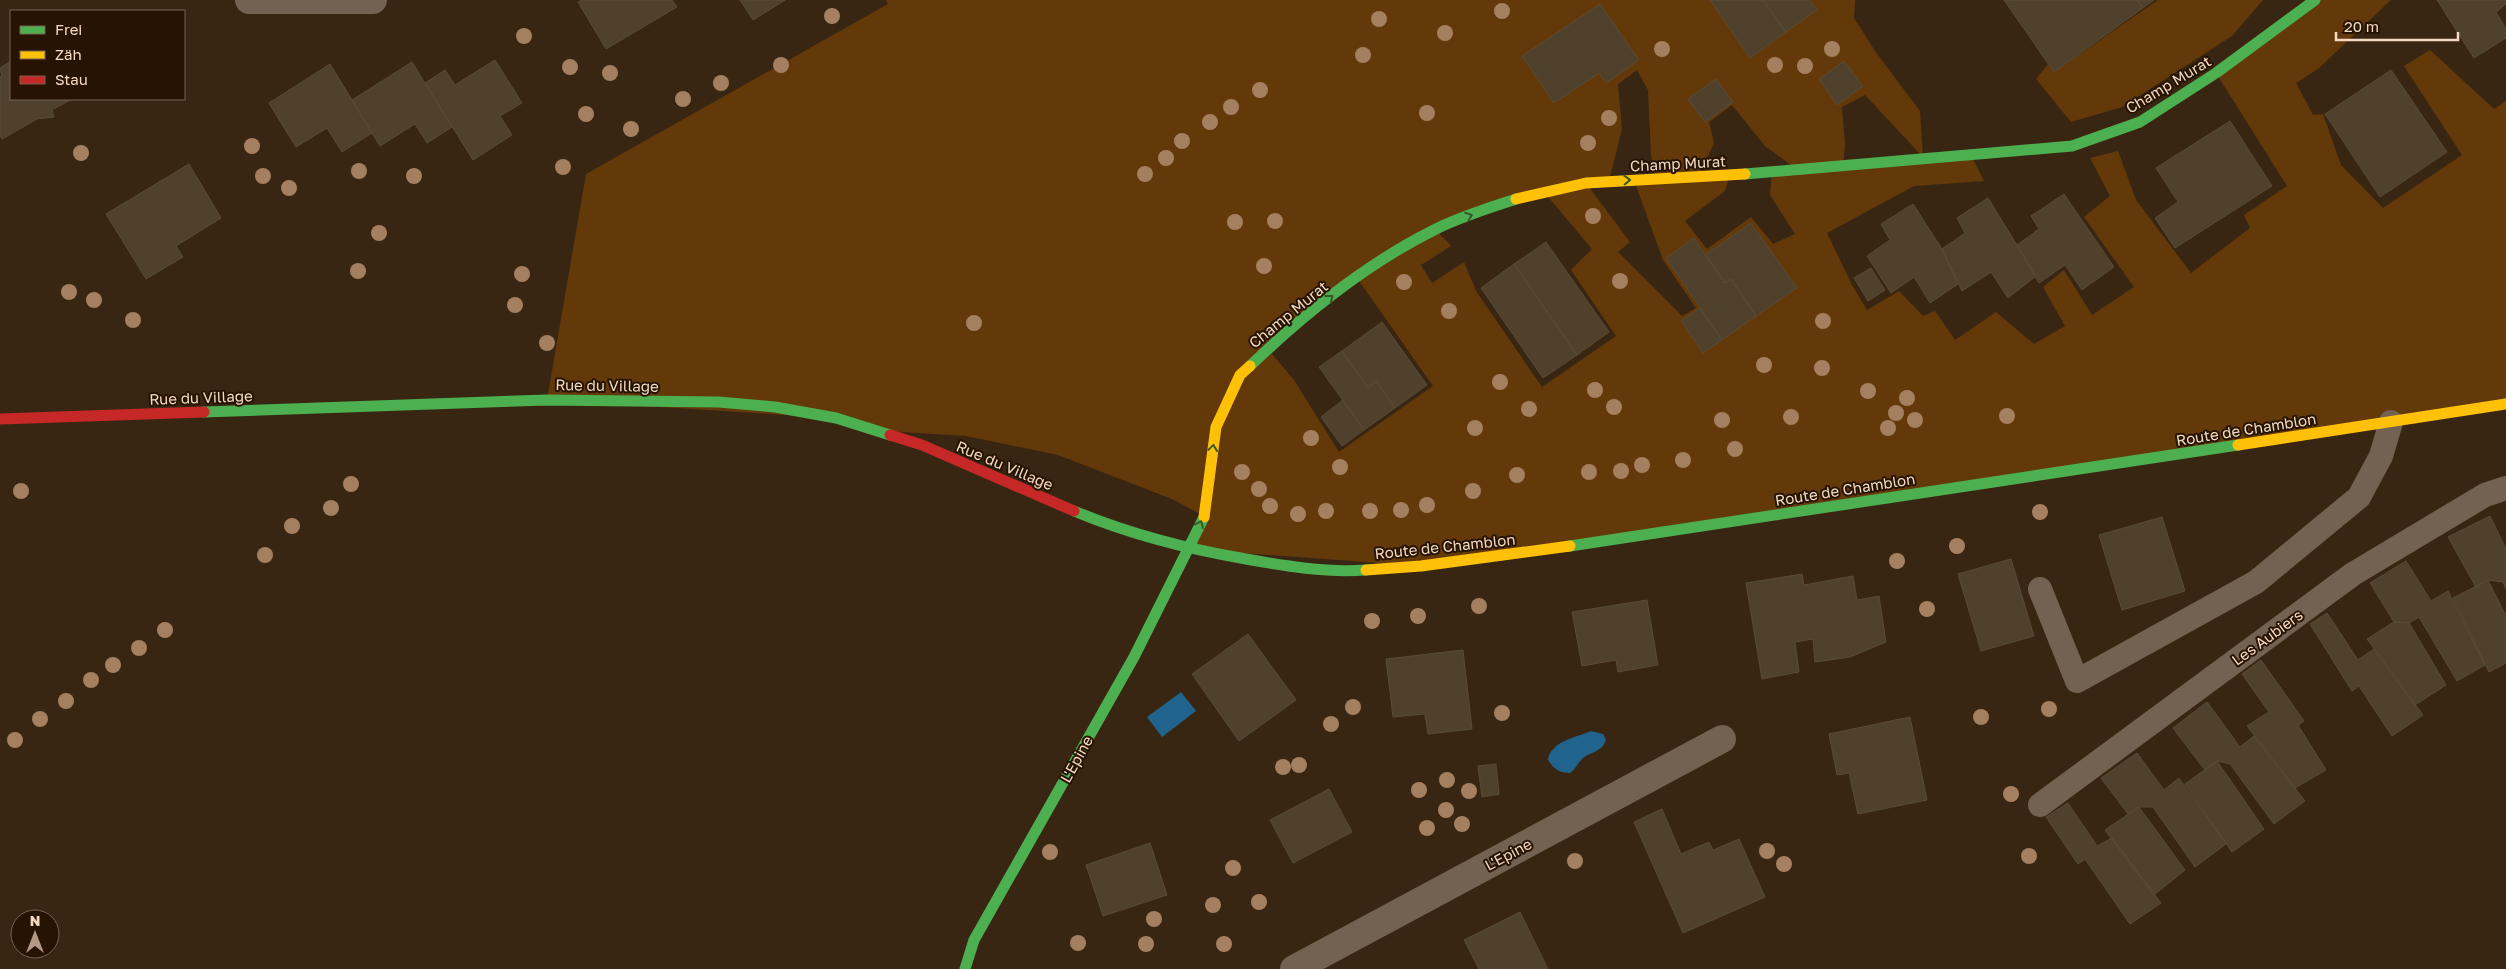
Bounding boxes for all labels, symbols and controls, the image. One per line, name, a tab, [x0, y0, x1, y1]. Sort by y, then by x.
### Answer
legend	[10, 10, 185, 100]
scale bar	[2336, 10, 2458, 42]
text: 20 m	[2344, 17, 2379, 35]
text: Frei	[55, 20, 82, 38]
text: Zäh	[55, 45, 82, 63]
street label: Champ Murat	[2122, 52, 2214, 116]
text: Stau	[55, 70, 88, 88]
street label: Champ Murat	[1630, 151, 1726, 175]
one-way arrow	[1623, 175, 1631, 186]
one-way arrow	[1464, 212, 1473, 222]
street label: Champ Murat	[1245, 277, 1331, 351]
one-way arrow	[1324, 295, 1334, 304]
street label: Rue du Village	[555, 375, 659, 395]
street label: Rue du Village	[149, 386, 253, 408]
street label: Route de Chamblon	[2175, 409, 2317, 449]
street label: Rue du Village	[954, 436, 1056, 494]
one-way arrow	[1207, 444, 1218, 452]
street label: Route de Chamblon	[1774, 469, 1916, 509]
one-way arrow	[1194, 520, 1205, 529]
street label: Route de Chamblon	[1374, 530, 1516, 562]
street label: Les Aubiers	[2228, 605, 2306, 669]
street label: L'Epine	[1056, 732, 1096, 786]
street label: L'Epine	[1481, 834, 1535, 874]
north arrow	[10, 909, 60, 959]
text: N	[30, 912, 40, 929]

